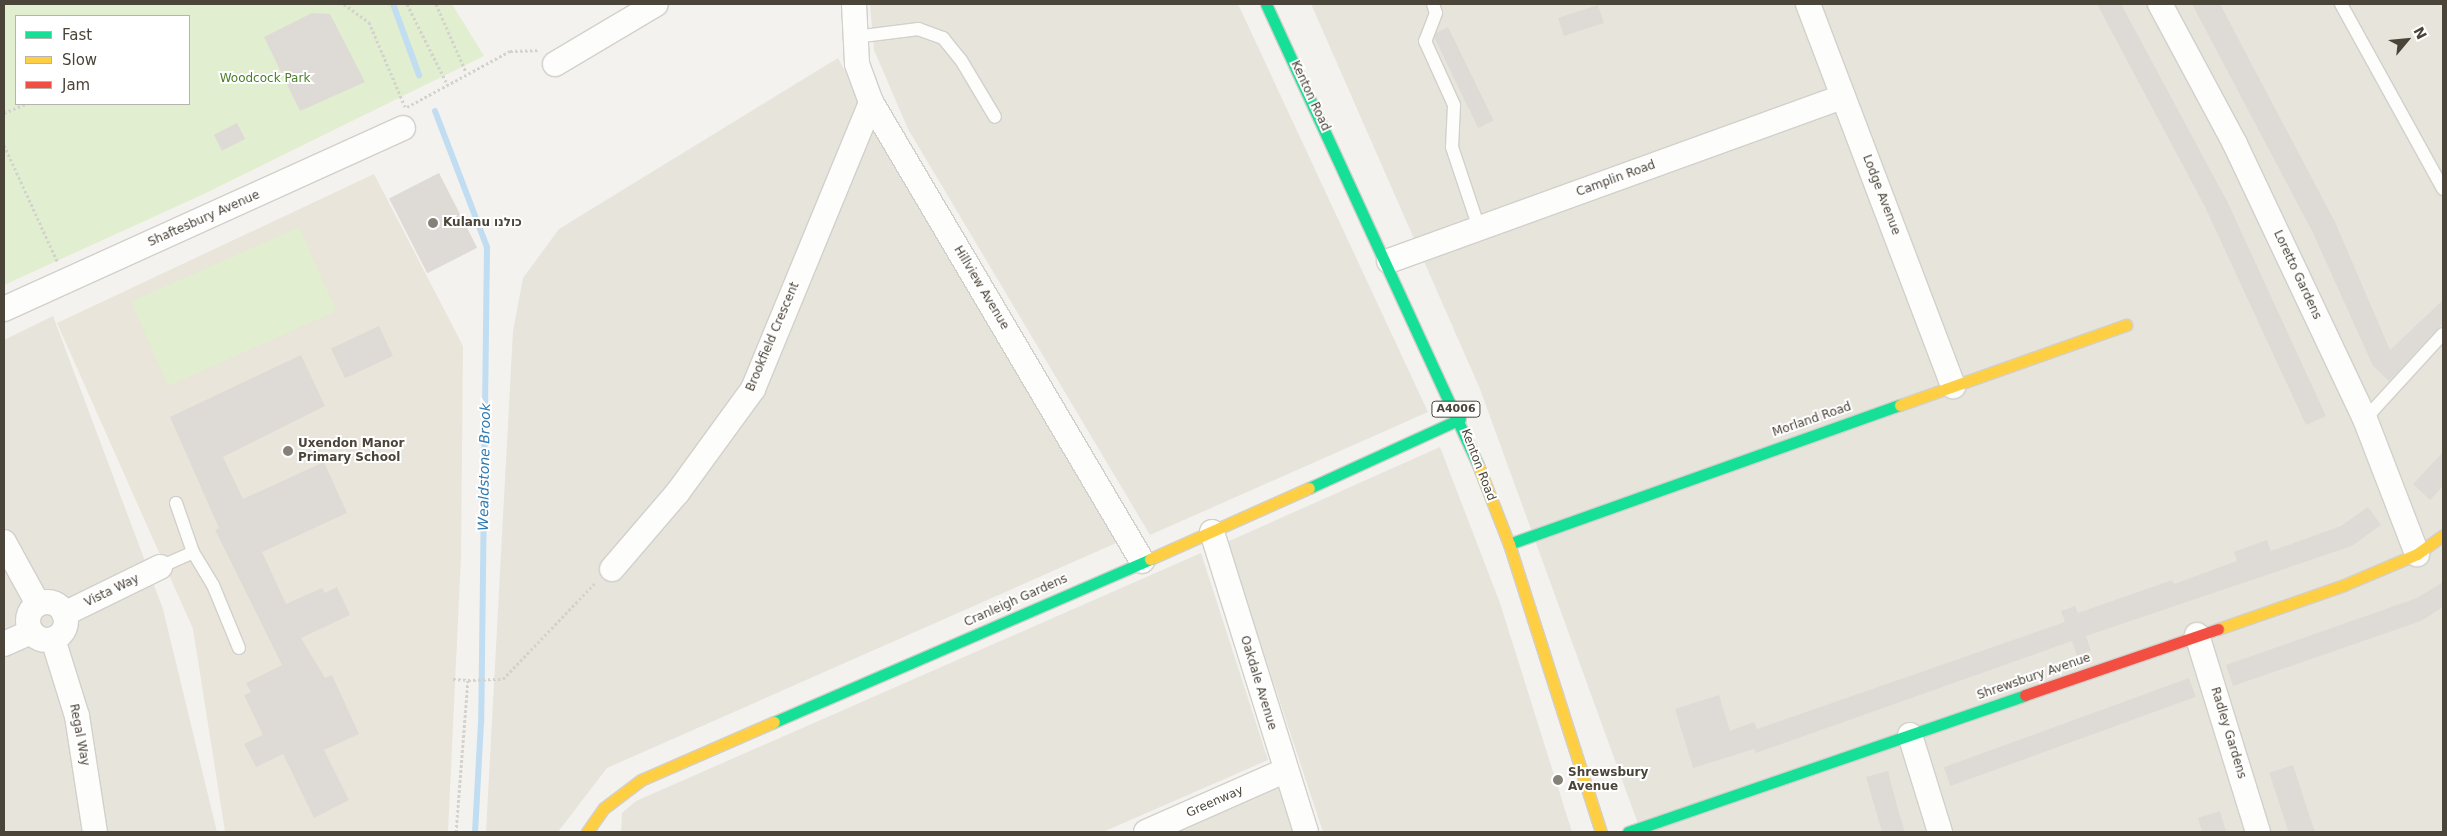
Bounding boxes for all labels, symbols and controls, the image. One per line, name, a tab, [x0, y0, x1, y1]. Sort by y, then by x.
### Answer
legend	[15, 15, 190, 105]
north arrow	[2382, 15, 2432, 65]
text: N	[2410, 24, 2430, 42]
text: Fast	[62, 26, 92, 44]
text: Slow	[62, 51, 97, 69]
street label: Kenton Road	[1287, 59, 1333, 133]
park label: Woodcock Park	[220, 72, 310, 86]
text: Jam	[62, 76, 90, 94]
street label: Lodge Avenue	[1859, 153, 1903, 237]
street label: Camplin Road	[1574, 158, 1658, 200]
street label: Shaftesbury Avenue	[146, 188, 262, 250]
place label: Kulanu כולנו	[443, 216, 522, 230]
marker: Kulanu כולנו	[427, 217, 439, 229]
street label: Loretto Gardens	[2270, 228, 2324, 322]
street label: Hillview Avenue	[950, 244, 1012, 332]
street label: Brookfield Crescent	[743, 280, 803, 394]
road number: A4006	[1431, 400, 1481, 418]
street label: Morland Road	[1771, 400, 1853, 440]
water label: Wealdstone Brook	[474, 403, 494, 531]
street label: Kenton Road	[1458, 427, 1498, 503]
place label: Uxendon Manor Primary School	[298, 437, 404, 465]
marker: Uxendon Manor Primary School	[282, 445, 294, 457]
street label: Vista Way	[82, 572, 142, 610]
street label: Cranleigh Gardens	[962, 572, 1070, 630]
street label: Oakdale Avenue	[1237, 634, 1279, 732]
street label: Shrewsbury Avenue	[1975, 651, 2093, 703]
street label: Radley Gardens	[2207, 686, 2249, 780]
street label: Regal Way	[66, 703, 92, 767]
place label: Shrewsbury Avenue	[1568, 766, 1648, 794]
marker: Shrewsbury Avenue	[1552, 774, 1564, 786]
street label: Greenway	[1184, 783, 1246, 821]

